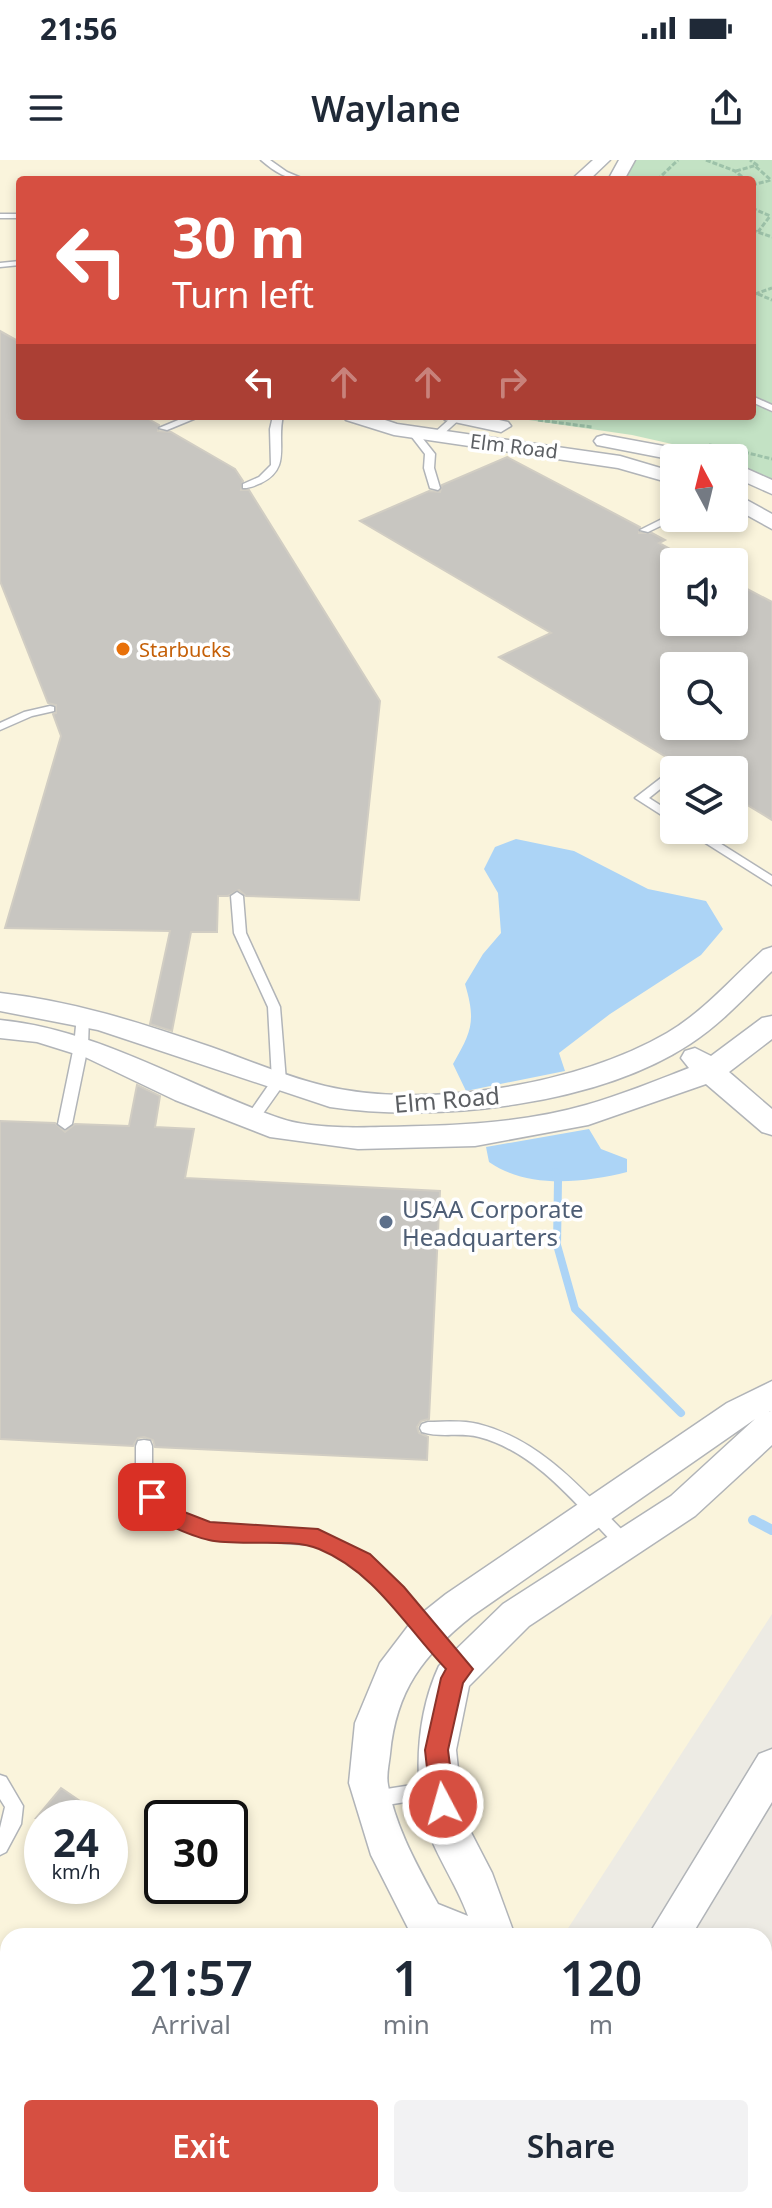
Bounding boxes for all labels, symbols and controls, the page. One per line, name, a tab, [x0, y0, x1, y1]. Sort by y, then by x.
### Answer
text: 21:56	[40, 8, 117, 49]
text: Waylane	[311, 84, 461, 133]
icon: menu	[24, 86, 68, 130]
icon: share	[704, 86, 748, 130]
text: 30 m	[172, 198, 305, 274]
icon: left	[40, 208, 144, 312]
text: Turn left	[172, 270, 314, 319]
icon: left	[238, 360, 282, 404]
icon: ahead	[322, 360, 366, 404]
icon: ahead	[406, 360, 450, 404]
icon: right	[490, 360, 534, 404]
street label: Elm Road	[469, 427, 559, 465]
north arrow	[660, 444, 748, 532]
map controls	[660, 444, 748, 844]
button: sound	[660, 548, 748, 636]
place label: Starbucks	[139, 636, 231, 663]
marker: Starbucks	[114, 640, 132, 658]
button: search	[660, 652, 748, 740]
button: layers	[660, 756, 748, 844]
street label: Elm Road	[393, 1078, 501, 1120]
place label: USAA Corporate Headquarters	[402, 1192, 584, 1253]
marker: USAA Corporate Headquarters	[377, 1213, 395, 1231]
pin	[118, 1463, 186, 1531]
icon: arrive	[130, 1475, 174, 1519]
position arrow	[401, 1762, 485, 1846]
speed limit sign: 30	[144, 1800, 248, 1904]
text: 24	[53, 1814, 99, 1869]
text: km/h	[51, 1858, 101, 1885]
text: 21:57	[130, 1945, 253, 2010]
text: 1	[393, 1945, 420, 2010]
text: 120	[560, 1945, 642, 2010]
text: Arrival	[152, 2006, 231, 2042]
text: min	[383, 2006, 430, 2042]
text: m	[589, 2006, 613, 2042]
button: Exit	[24, 2100, 378, 2192]
button: Share	[394, 2100, 748, 2192]

